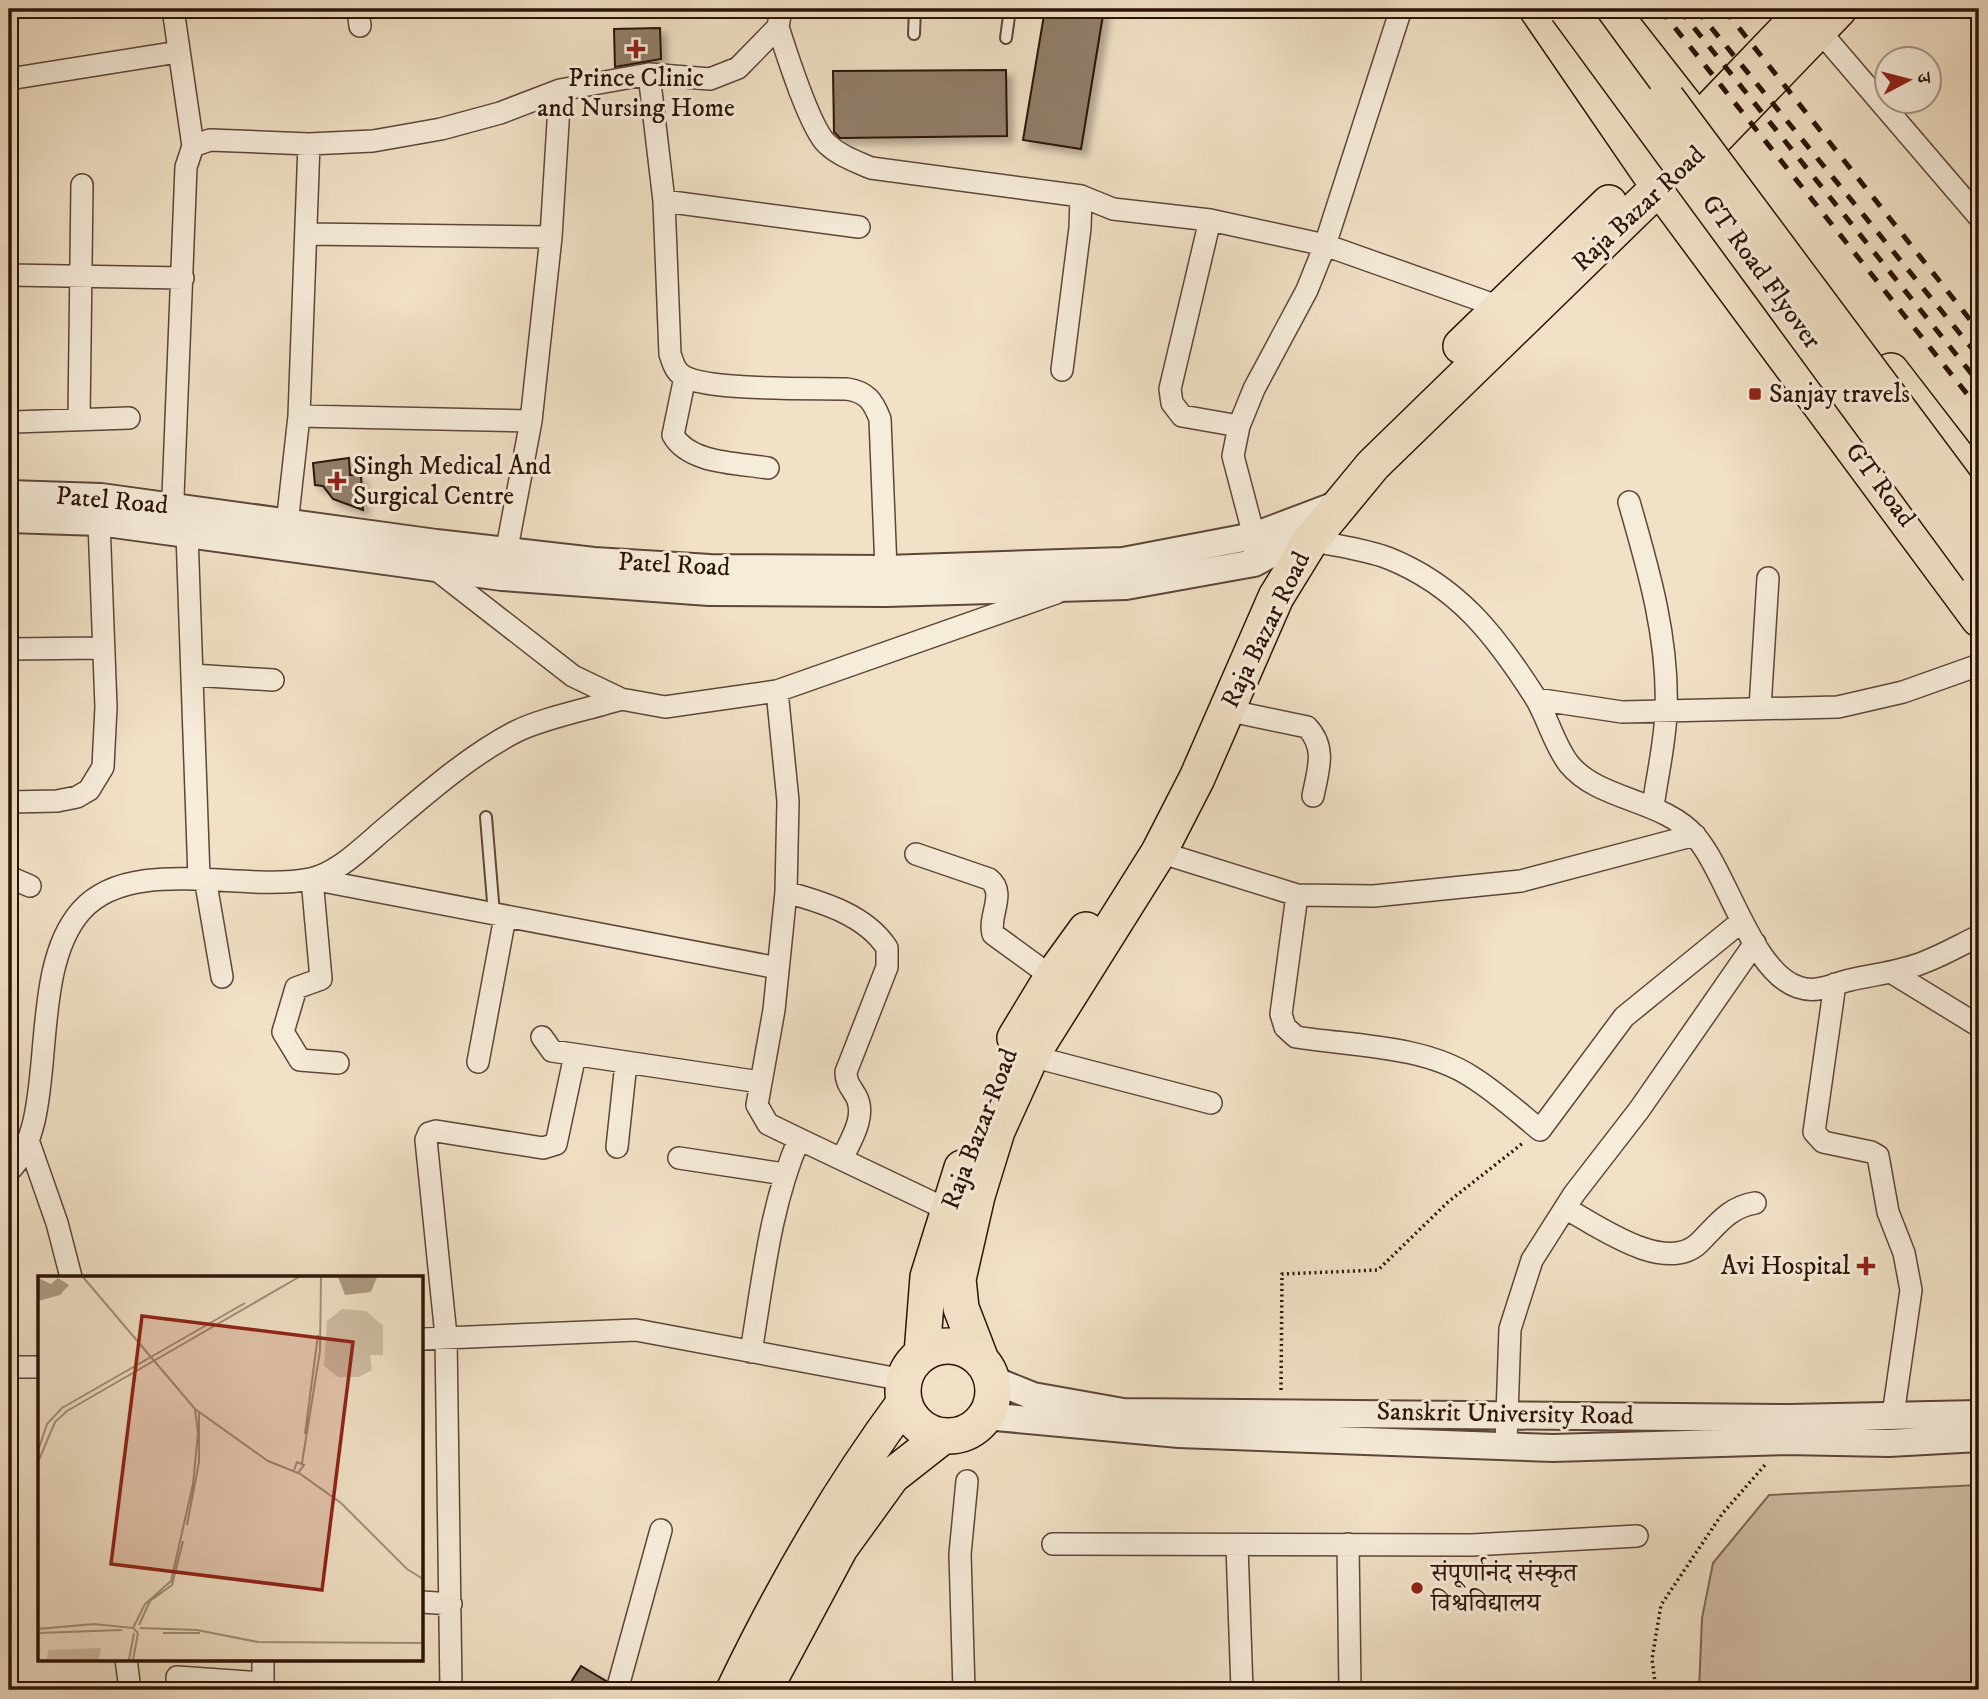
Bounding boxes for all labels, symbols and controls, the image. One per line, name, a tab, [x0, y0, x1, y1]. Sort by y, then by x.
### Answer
marker: Prince Clinic and Nursing Home	[626, 39, 646, 59]
north arrow	[1872, 46, 1942, 116]
place label: Prince Clinic and Nursing Home	[537, 62, 735, 125]
text: उ	[1911, 70, 1936, 86]
street label: Raja Bazar Road	[1566, 139, 1712, 279]
street label: GT Road Flyover	[1694, 188, 1828, 356]
place label: Sanjay travels	[1769, 378, 1910, 411]
marker: Sanjay travels	[1747, 386, 1763, 402]
street label: GT Road	[1838, 436, 1922, 534]
place label: Singh Medical And Surgical Centre	[353, 450, 551, 513]
marker: Singh Medical And Surgical Centre	[327, 471, 347, 491]
street label: Patel Road	[55, 480, 169, 522]
street label: Patel Road	[617, 546, 731, 584]
street label: Raja Bazar Road	[1214, 546, 1318, 714]
street label: Raja Bazar Road	[934, 1044, 1026, 1214]
place label: Avi Hospital	[1721, 1250, 1850, 1283]
marker: Avi Hospital	[1856, 1256, 1876, 1276]
inset map	[38, 1276, 424, 1660]
street label: Sanskrit University Road	[1376, 1395, 1634, 1433]
place label: संपूर्णानंद संस्कृत विश्वविद्यालय	[1429, 1556, 1579, 1620]
marker: संपूर्णानंद संस्कृत विश्वविद्यालय	[1409, 1580, 1425, 1596]

